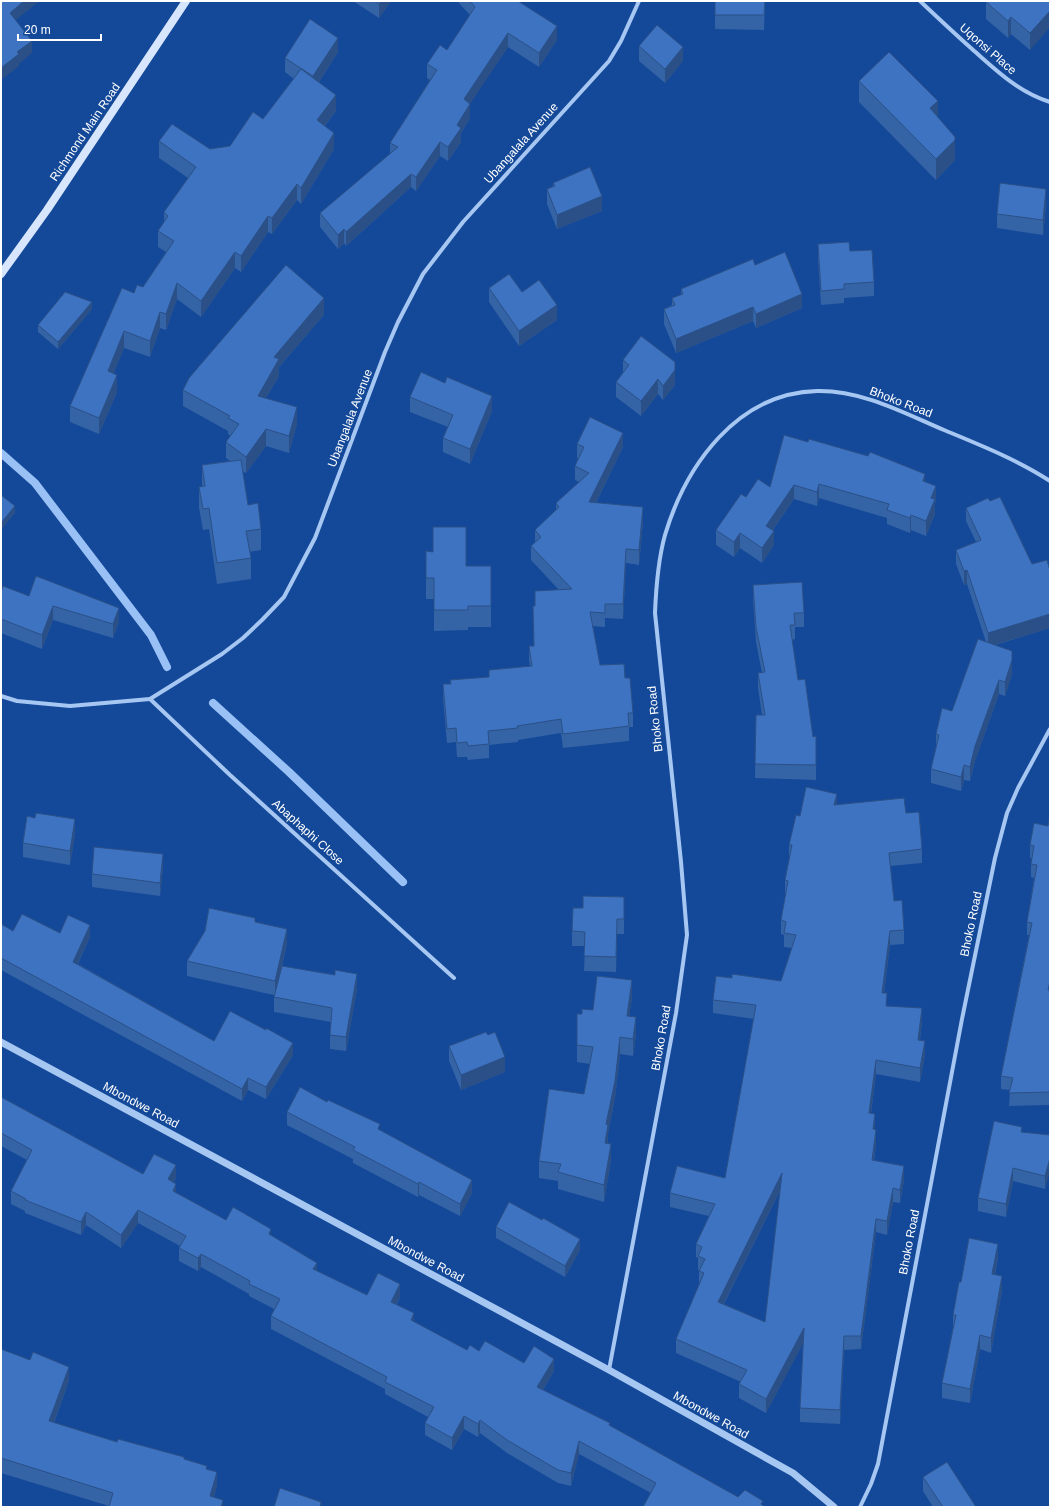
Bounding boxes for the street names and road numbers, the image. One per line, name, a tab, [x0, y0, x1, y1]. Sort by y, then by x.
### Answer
street label: Uqonsi Place	[957, 21, 1020, 78]
street label: Richmond Main Road	[47, 80, 123, 184]
street label: Ubangalala Avenue	[481, 99, 561, 186]
street label: Ubangalala Avenue	[325, 367, 375, 469]
street label: Bhoko Road	[868, 384, 934, 420]
street label: Bhoko Road	[645, 685, 665, 753]
street label: Abaphaphi Close	[269, 796, 347, 868]
street label: Bhoko Road	[957, 890, 985, 958]
street label: Bhoko Road	[648, 1004, 674, 1072]
street label: Mbondwe Road	[101, 1079, 181, 1131]
street label: Bhoko Road	[896, 1208, 922, 1276]
street label: Mbondwe Road	[386, 1233, 466, 1285]
street label: Mbondwe Road	[671, 1389, 751, 1441]

